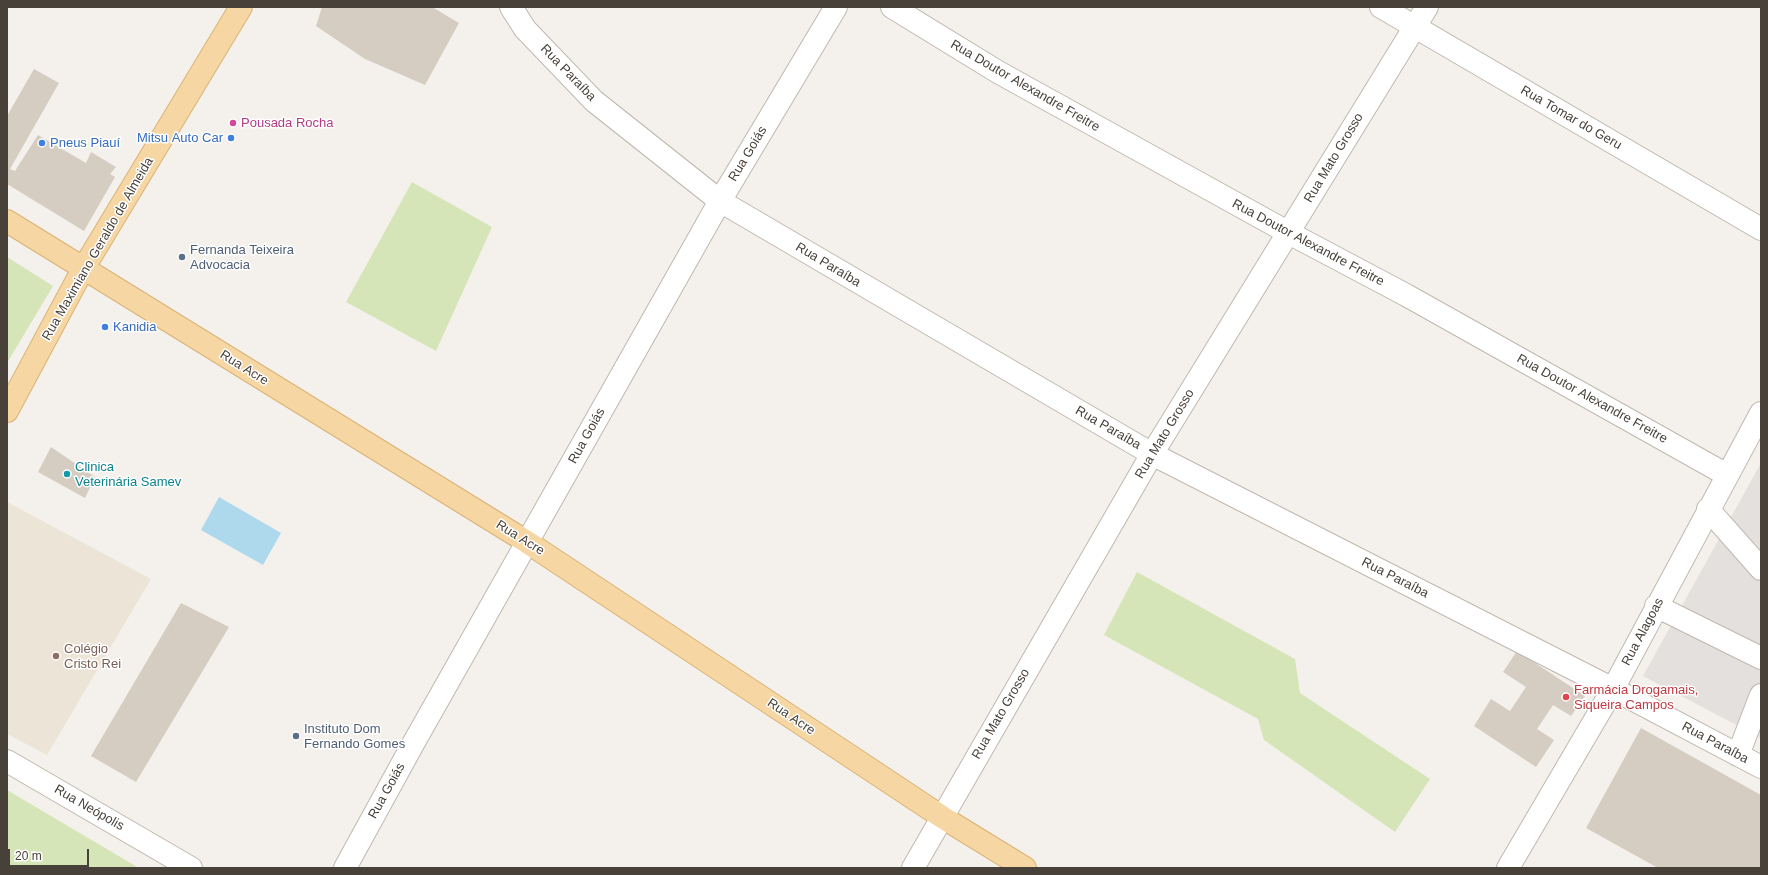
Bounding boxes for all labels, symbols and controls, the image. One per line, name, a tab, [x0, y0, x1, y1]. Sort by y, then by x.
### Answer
street label: Rua Doutor Alexandre Freitre	[948, 37, 1102, 135]
street label: Rua Paraíba	[537, 41, 599, 105]
street label: Rua Tomar do Geru	[1518, 83, 1624, 153]
street label: Rua Mato Grosso	[1301, 110, 1367, 206]
place label: Pousada Rocha	[241, 115, 334, 131]
marker: Pousada Rocha	[228, 118, 238, 128]
street label: Rua Goiás	[725, 124, 771, 184]
place label: Mitsu Auto Car	[137, 130, 223, 146]
marker: Mitsu Auto Car	[226, 133, 236, 143]
place label: Pneus Piauí	[50, 135, 120, 151]
marker: Pneus Piauí	[37, 138, 47, 148]
street label: Rua Maximiano Geraldo de Almeida	[39, 155, 157, 343]
street label: Rua Doutor Alexandre Freitre	[1229, 196, 1387, 290]
street label: Rua Paraíba	[793, 240, 863, 290]
place label: Fernanda Teixeira Advocacia	[190, 242, 294, 273]
marker: Fernanda Teixeira Advocacia	[177, 252, 187, 262]
place label: Kanidia	[113, 319, 156, 335]
marker: Kanidia	[100, 322, 110, 332]
street label: Rua Acre	[217, 347, 271, 389]
street label: Rua Doutor Alexandre Freitre	[1514, 351, 1670, 447]
street label: Rua Mato Grosso	[1132, 386, 1198, 482]
street label: Rua Paraíba	[1072, 403, 1144, 453]
street label: Rua Goiás	[565, 405, 609, 467]
place label: Clinica Veterinária Samev	[75, 459, 181, 490]
marker: Clinica Veterinária Samev	[62, 469, 72, 479]
street label: Rua Acre	[493, 517, 547, 559]
street label: Rua Paraíba	[1359, 554, 1431, 602]
street label: Rua Alagoas	[1619, 595, 1667, 669]
place label: Colégio Cristo Rei	[64, 641, 121, 672]
marker: Colégio Cristo Rei	[51, 651, 61, 661]
street label: Rua Mato Grosso	[969, 666, 1033, 762]
place label: Farmácia Drogamais, Siqueira Campos	[1574, 682, 1698, 713]
marker: Farmácia Drogamais, Siqueira Campos	[1561, 692, 1571, 702]
street label: Rua Acre	[764, 695, 818, 739]
street label: Rua Paraíba	[1679, 719, 1751, 767]
place label: Instituto Dom Fernando Gomes	[304, 721, 405, 752]
marker: Instituto Dom Fernando Gomes	[291, 731, 301, 741]
street label: Rua Goiás	[365, 760, 409, 822]
street label: Rua Neópolis	[51, 782, 127, 834]
scale bar	[10, 841, 91, 867]
text: 20 m	[15, 849, 42, 863]

